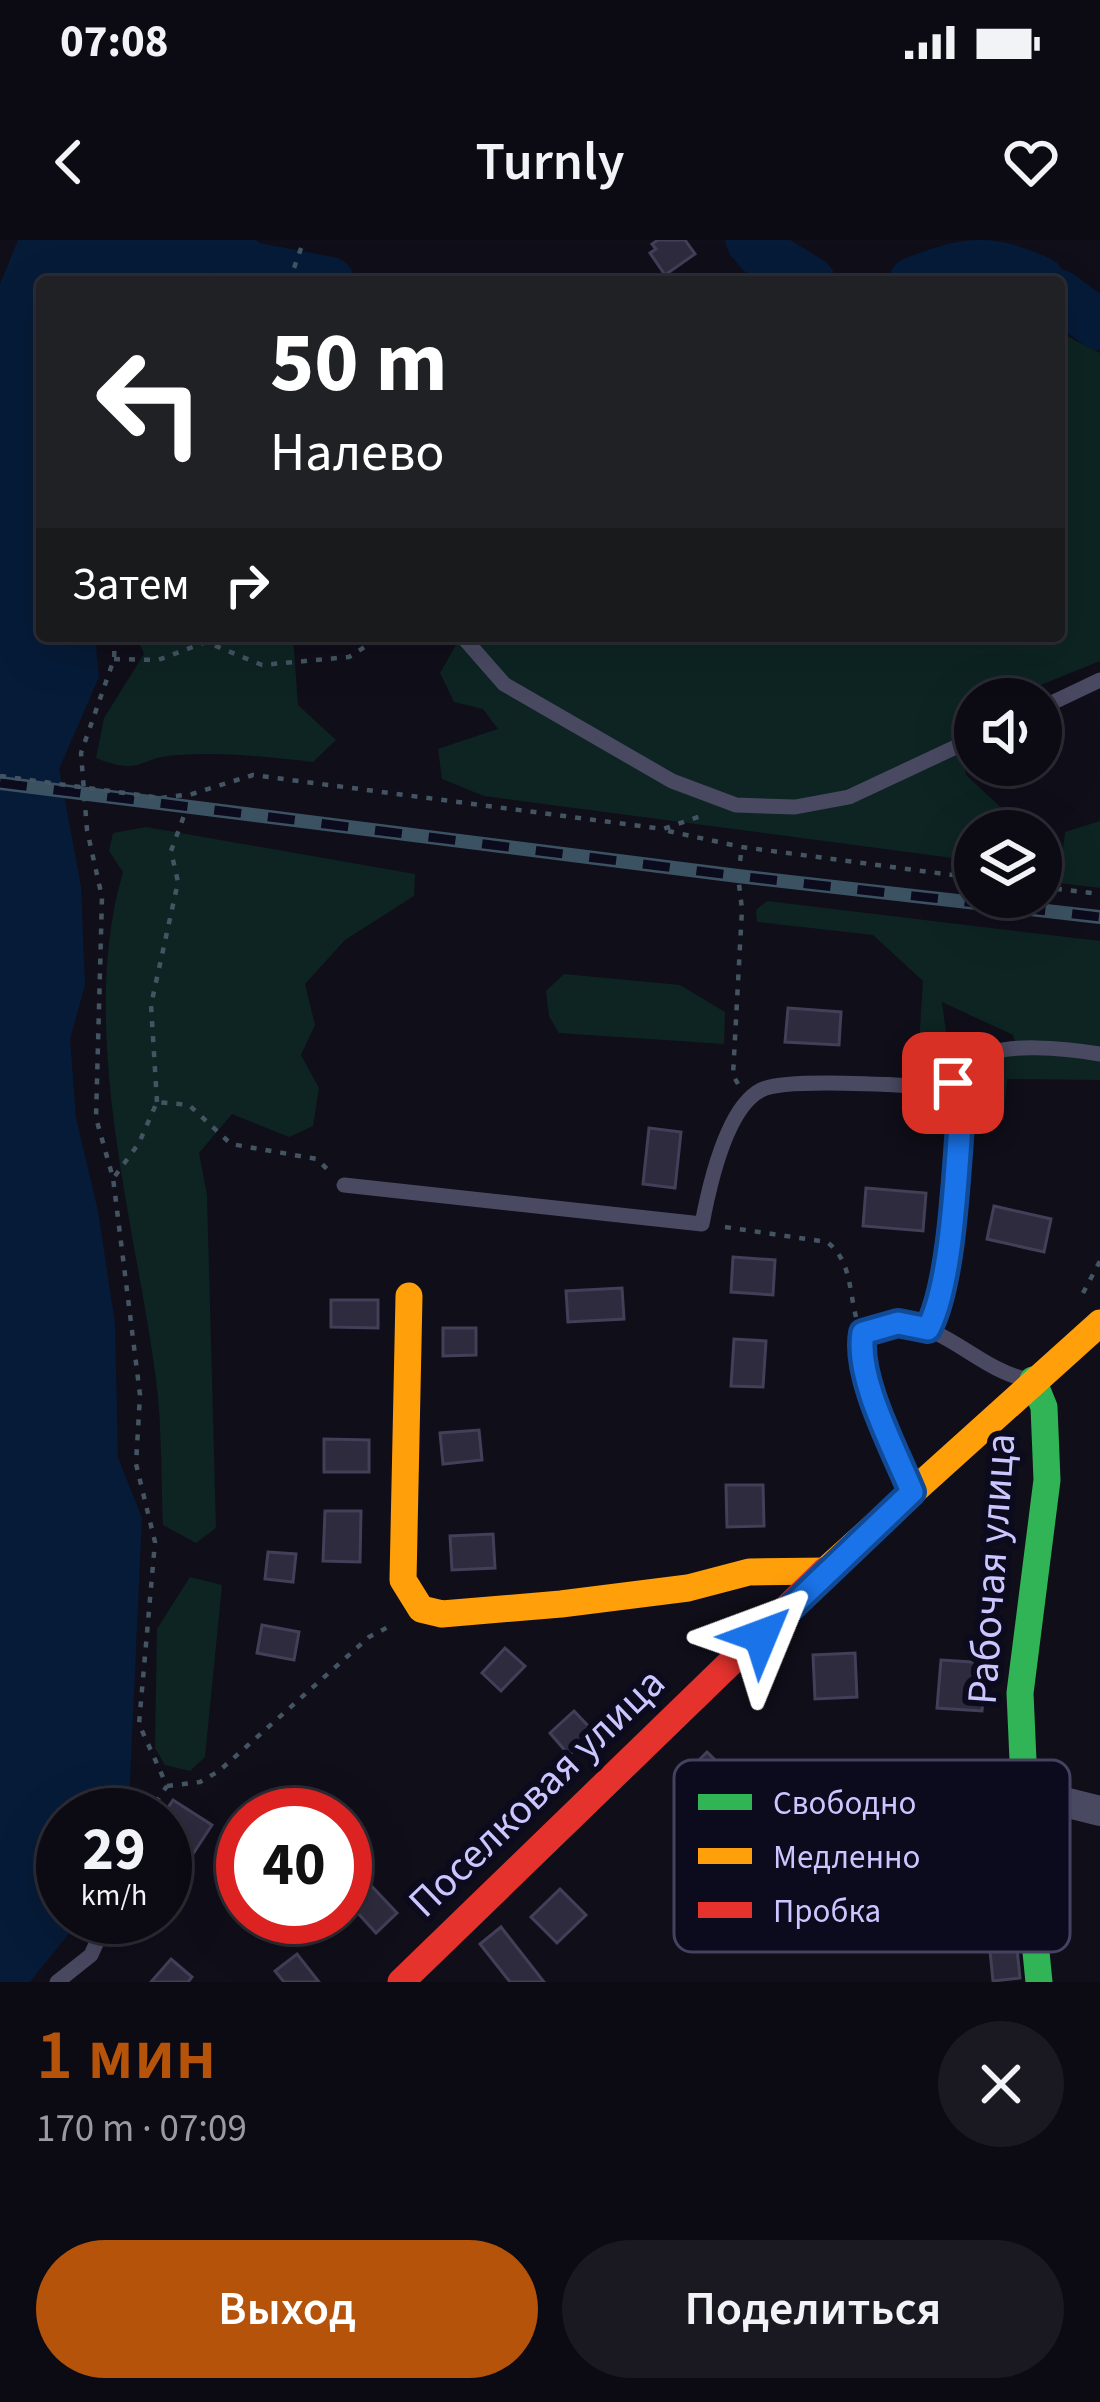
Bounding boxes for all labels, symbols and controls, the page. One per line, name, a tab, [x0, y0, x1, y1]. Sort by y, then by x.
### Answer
text: 07:08	[60, 10, 169, 74]
text: Turnly	[476, 124, 624, 201]
icon: back	[36, 129, 102, 195]
icon: heart	[998, 129, 1064, 195]
text: 50 m	[270, 304, 448, 424]
icon: left	[72, 324, 228, 480]
text: Налево	[270, 415, 445, 492]
icon: right	[214, 552, 280, 618]
text: Затем	[72, 553, 190, 617]
map controls	[954, 678, 1062, 918]
button: sound	[954, 678, 1062, 786]
button: layers	[954, 810, 1062, 918]
pin	[902, 1032, 1004, 1134]
icon: arrive	[920, 1050, 986, 1116]
street label: Рабочая улица	[953, 1431, 1031, 1707]
position arrow	[698, 1573, 824, 1699]
street label: Поселковая улица	[395, 1654, 679, 1932]
legend	[674, 1760, 1070, 1952]
text: Свободно	[773, 1780, 916, 1827]
speed limit sign: 40	[216, 1788, 372, 1944]
text: 29	[82, 1808, 146, 1893]
text: Медленно	[773, 1834, 920, 1881]
text: km/h	[81, 1874, 147, 1917]
text: Пробка	[773, 1888, 881, 1935]
text: 1 мин	[36, 2004, 216, 2107]
button: close	[938, 2021, 1064, 2147]
text: 170 m · 07:09	[36, 2101, 247, 2157]
button: Выход	[36, 2240, 538, 2378]
button: Поделиться	[562, 2240, 1064, 2378]

